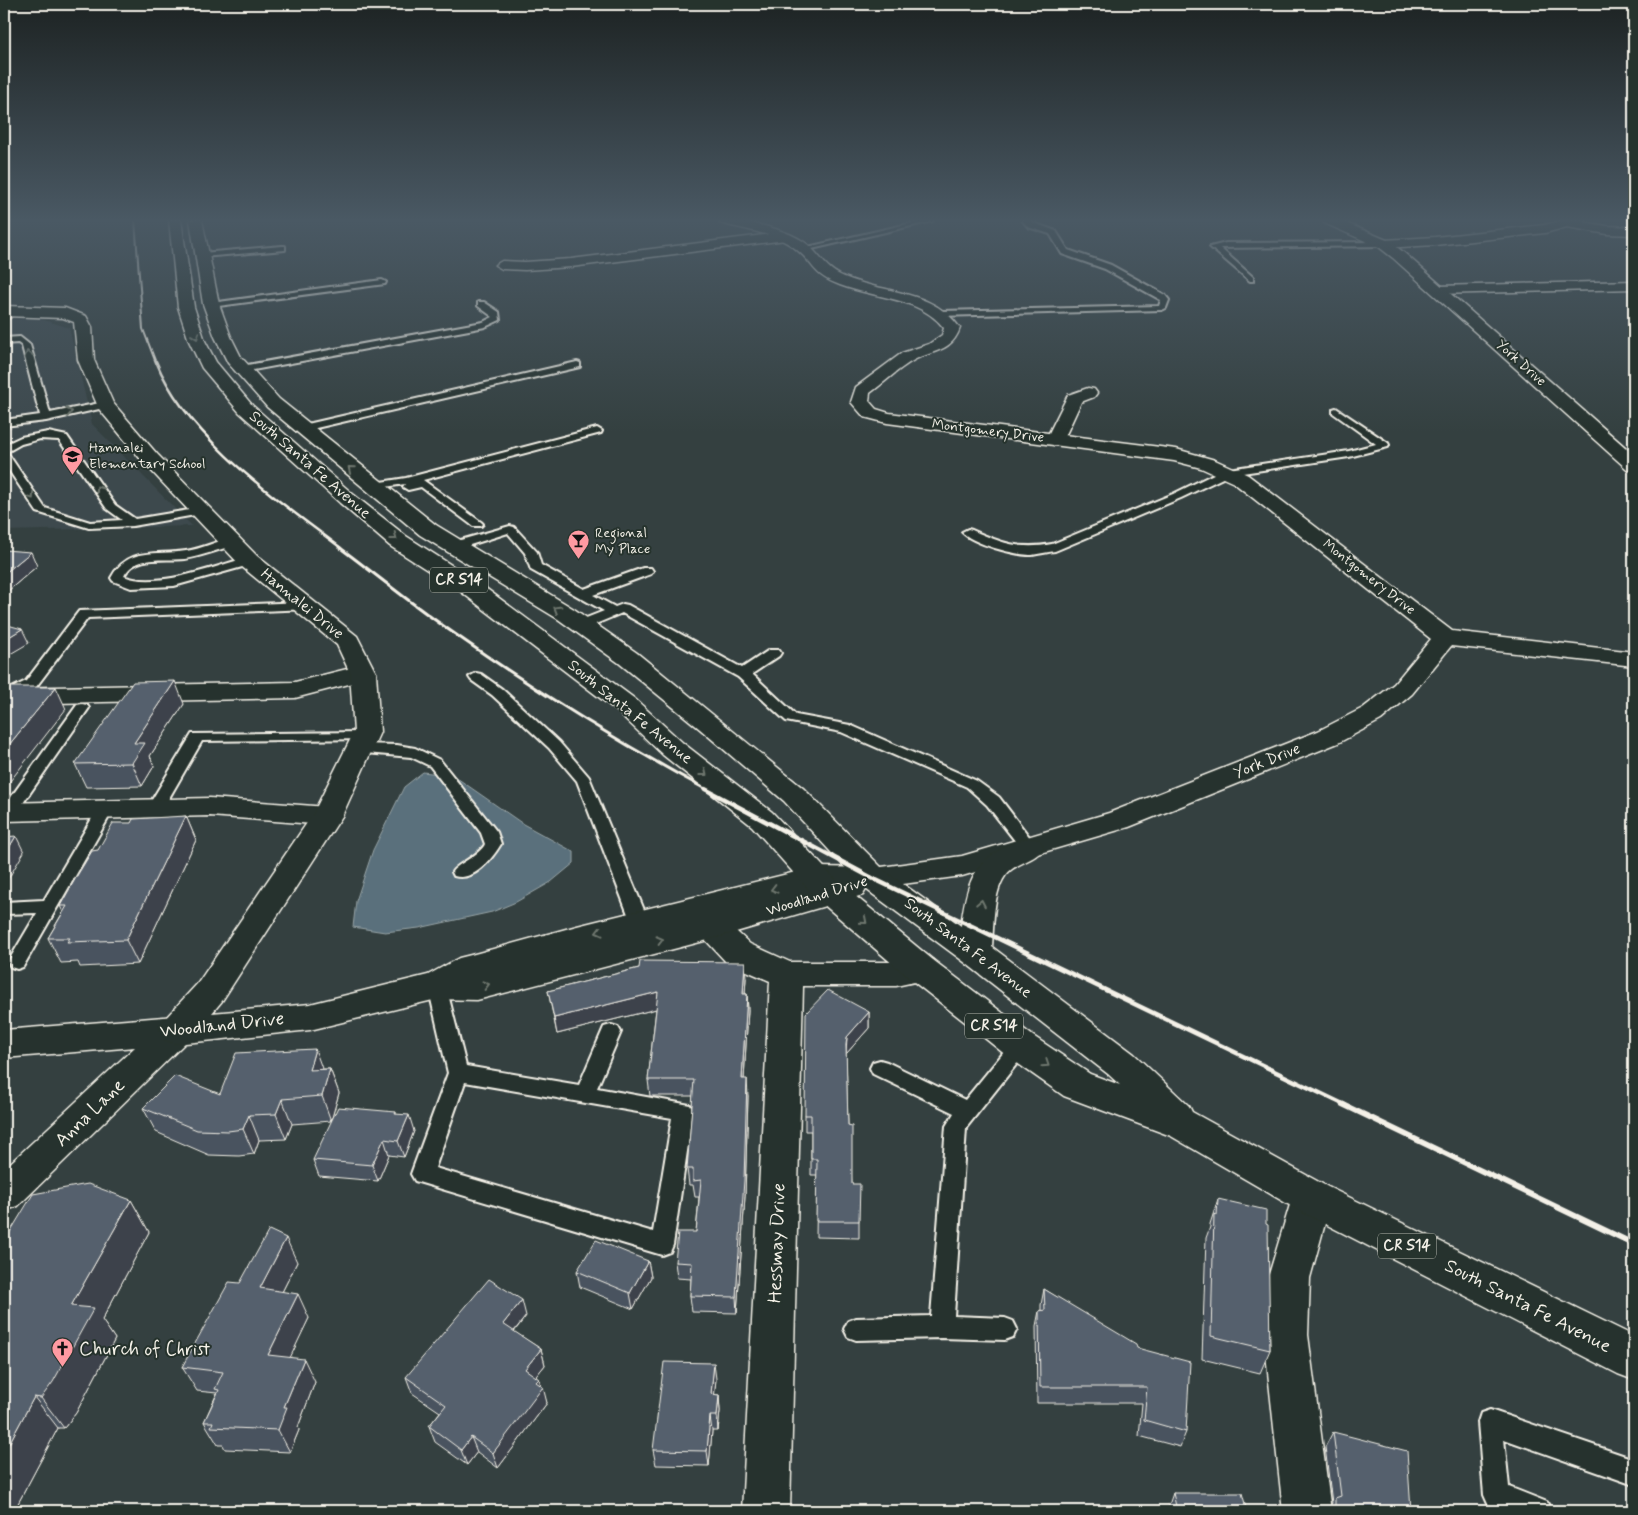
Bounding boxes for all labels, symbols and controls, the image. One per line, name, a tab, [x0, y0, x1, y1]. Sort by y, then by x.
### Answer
one-way arrow	[190, 331, 200, 340]
street label: York Drive	[1492, 336, 1550, 390]
one-way arrow	[24, 350, 34, 358]
street label: South Santa Fe Avenue	[245, 406, 375, 524]
one-way arrow	[64, 407, 73, 418]
street label: Montgomery Drive	[931, 415, 1045, 447]
place label: Hannalei Elementary School	[89, 439, 205, 473]
school or university icon: Hannalei Elementary School	[61, 444, 85, 475]
one-way arrow	[348, 466, 357, 474]
one-way arrow	[96, 485, 105, 495]
one-way arrow	[25, 490, 34, 499]
place label: Regional My Place	[595, 524, 650, 558]
bar icon: Regional My Place	[567, 529, 591, 560]
one-way arrow	[388, 531, 398, 540]
street label: Montgomery Drive	[1319, 535, 1419, 619]
street label: Hannalei Drive	[256, 564, 348, 644]
road number: CR S14	[430, 568, 488, 592]
one-way arrow	[554, 606, 563, 616]
street label: South Santa Fe Avenue	[563, 655, 697, 769]
street label: York Drive	[1230, 738, 1304, 784]
one-way arrow	[698, 767, 707, 775]
street label: Woodland Drive	[764, 871, 870, 921]
one-way arrow	[770, 883, 779, 893]
street label: South Santa Fe Avenue	[900, 893, 1036, 1003]
one-way arrow	[976, 899, 986, 908]
one-way arrow	[858, 915, 867, 924]
one-way arrow	[595, 926, 604, 937]
one-way arrow	[656, 936, 664, 946]
one-way arrow	[481, 980, 489, 990]
street label: Woodland Drive	[159, 1006, 285, 1044]
road number: CR S14	[965, 1014, 1023, 1038]
one-way arrow	[1041, 1058, 1050, 1067]
street label: Anna Lane	[50, 1073, 130, 1153]
street label: Hessmay Drive	[762, 1183, 792, 1303]
road number: CR S14	[1378, 1234, 1436, 1258]
street label: South Santa Fe Avenue	[1440, 1253, 1616, 1359]
church icon: Church of Christ	[51, 1337, 75, 1368]
place label: Church of Christ	[79, 1337, 210, 1362]

